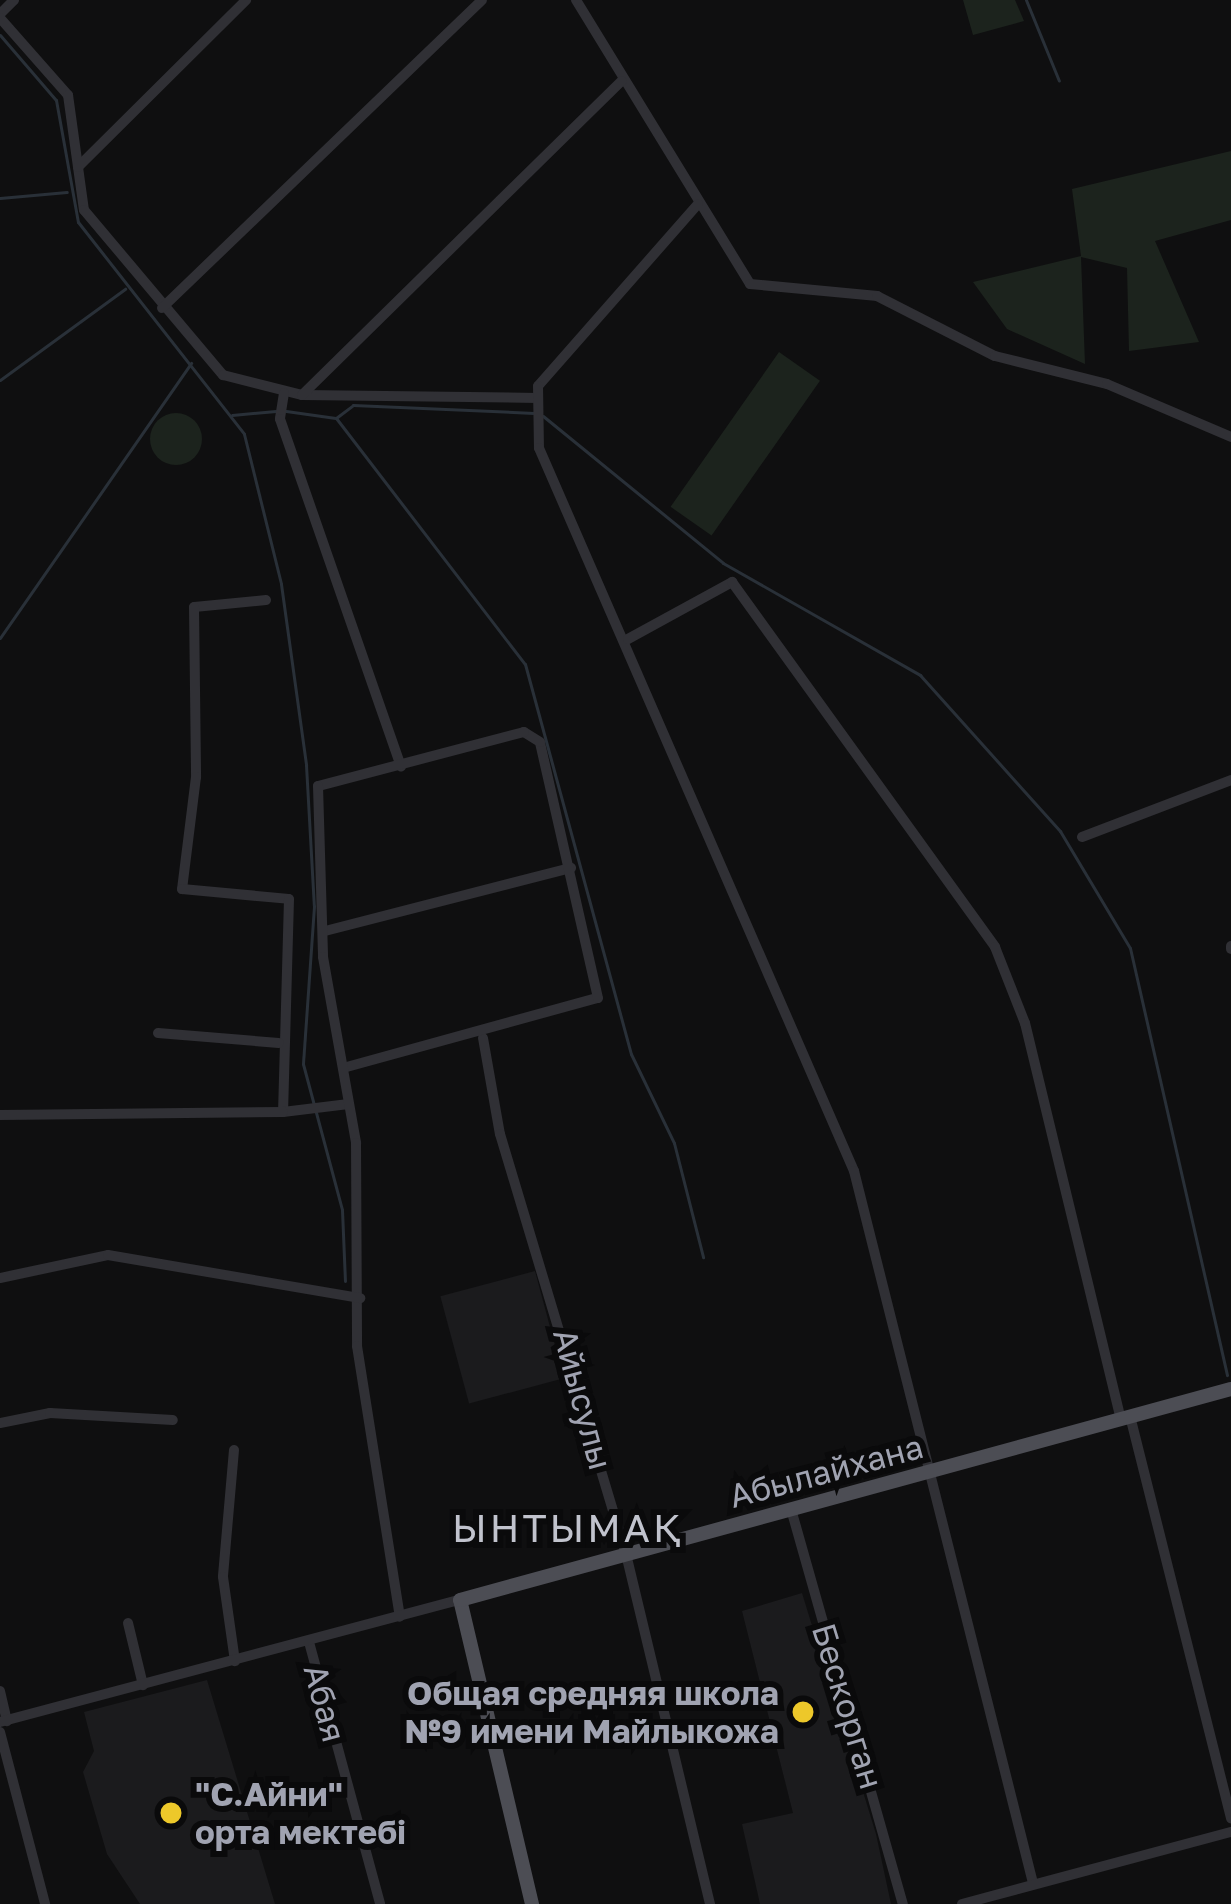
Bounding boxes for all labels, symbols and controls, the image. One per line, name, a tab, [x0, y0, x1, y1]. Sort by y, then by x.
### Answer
street label: Айысулы	[545, 1324, 621, 1474]
street label: Абылайхана	[725, 1426, 927, 1516]
district label: ЫНТЫМАҚ	[452, 1505, 684, 1551]
street label: Бескорган	[804, 1619, 892, 1793]
street label: Абая	[296, 1660, 354, 1746]
place label: Общая средняя школа №9 имени Майлыкожа	[404, 1673, 779, 1751]
marker: Общая средняя школа №9 имени Майлыкожа	[790, 1699, 816, 1725]
place label: "С.Айни" орта мектебі	[195, 1774, 406, 1852]
marker: "С.Айни" орта мектебі	[158, 1800, 184, 1826]

